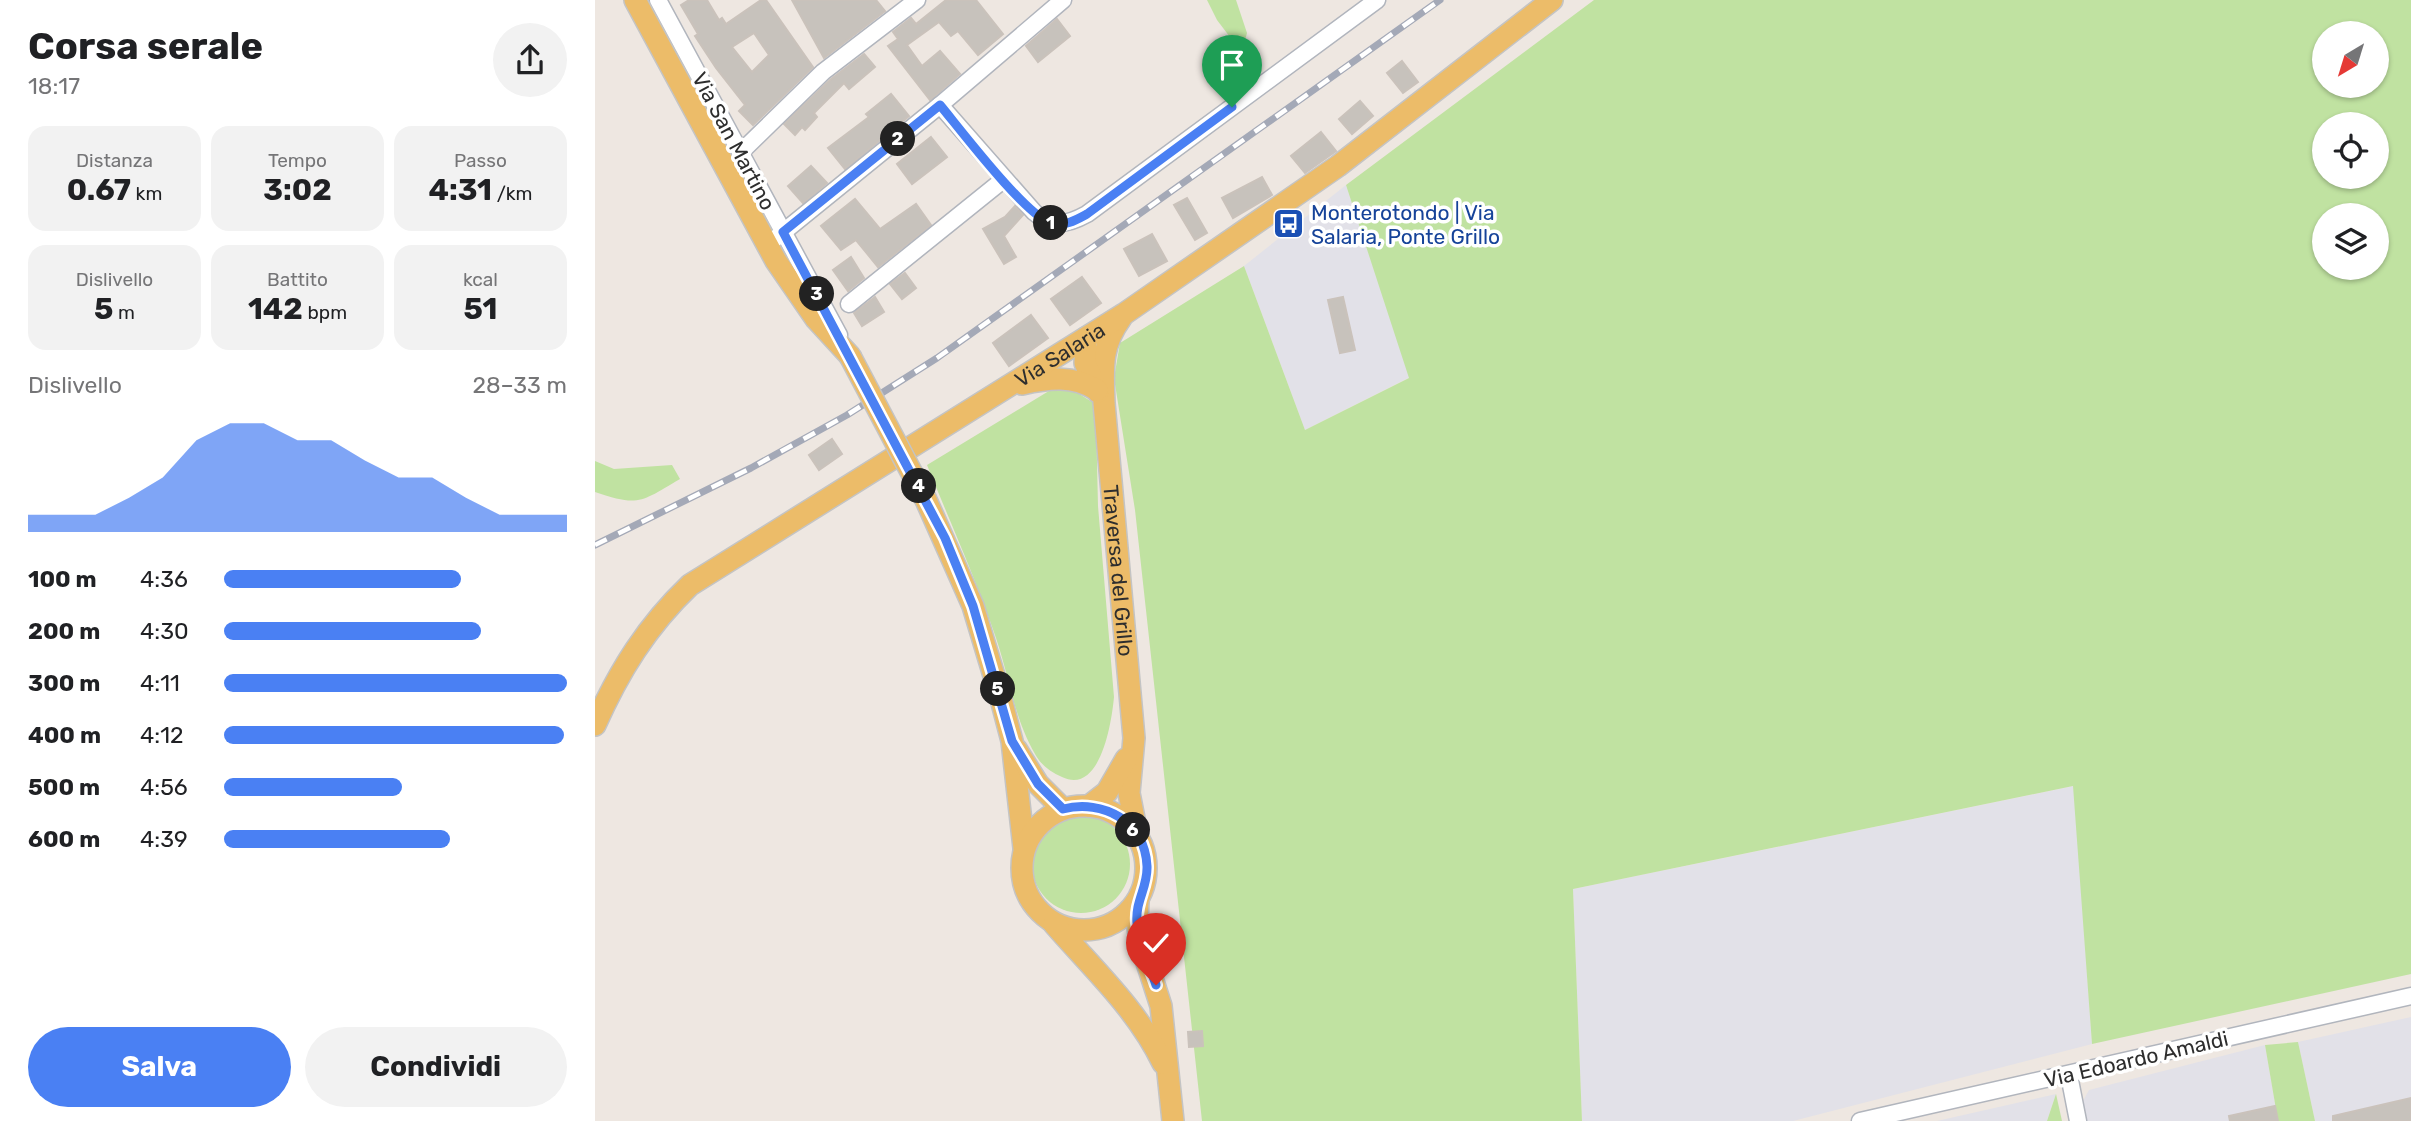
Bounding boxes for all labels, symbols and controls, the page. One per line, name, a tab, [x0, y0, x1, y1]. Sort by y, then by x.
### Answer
north arrow	[2312, 21, 2389, 98]
map controls	[2312, 21, 2389, 280]
text: Corsa serale	[28, 23, 263, 69]
button: share	[493, 23, 567, 97]
pin	[1202, 35, 1262, 107]
icon: arrive	[1213, 46, 1251, 84]
street label: Via San Martino	[687, 68, 781, 214]
text: 18:17	[28, 72, 80, 100]
button: locate	[2312, 112, 2389, 189]
pin: 2	[881, 122, 915, 156]
text: 2	[891, 127, 904, 150]
text: Distanza	[76, 149, 153, 172]
text: Tempo	[268, 149, 327, 172]
text: Passo	[454, 149, 507, 172]
text: 0.67	[67, 172, 131, 208]
text: 3:02	[263, 172, 332, 208]
text: 4:31	[428, 172, 492, 208]
text: km	[131, 182, 162, 205]
text: /km	[492, 182, 533, 205]
place label: Monterotondo | Via Salaria, Ponte Grillo	[1311, 200, 1500, 249]
button: layers	[2312, 203, 2389, 280]
pin: 1	[1033, 206, 1069, 241]
bus stop icon: Monterotondo | Via Salaria, Ponte Grillo	[1271, 207, 1305, 241]
text: 1	[1046, 211, 1055, 234]
text: Dislivello	[76, 268, 153, 291]
text: Battito	[267, 268, 328, 291]
text: kcal	[463, 268, 498, 291]
pin: 3	[799, 276, 835, 312]
text: 3	[810, 282, 823, 305]
text: 5	[94, 291, 113, 327]
text: 142	[248, 291, 303, 327]
text: 51	[463, 291, 498, 327]
text: m	[113, 301, 135, 324]
text: bpm	[303, 301, 347, 324]
street label: Via Salaria	[1010, 317, 1109, 392]
text: Dislivello	[28, 371, 122, 399]
text: 28–33 m	[472, 371, 567, 399]
pin: 4	[901, 468, 937, 504]
text: 4	[912, 474, 925, 497]
street label: Traversa del Grillo	[1099, 484, 1139, 657]
text: 100 m	[28, 565, 97, 593]
text: 4:36	[140, 565, 188, 593]
text: 200 m	[28, 617, 100, 645]
text: 4:30	[140, 617, 189, 645]
text: 300 m	[28, 669, 100, 697]
text: 4:11	[140, 669, 180, 697]
pin: 5	[981, 672, 1015, 706]
text: 5	[991, 677, 1004, 700]
text: 400 m	[28, 721, 101, 749]
text: 4:12	[140, 721, 184, 749]
text: 500 m	[28, 773, 100, 801]
text: 4:56	[140, 773, 188, 801]
pin: 6	[1115, 812, 1151, 848]
text: 6	[1126, 818, 1139, 841]
text: 600 m	[28, 825, 100, 853]
text: 4:39	[140, 825, 188, 853]
pin	[1126, 913, 1186, 985]
icon: check	[1137, 924, 1175, 962]
street label: Via Edoardo Amaldi	[2042, 1026, 2230, 1092]
button: Salva	[28, 1027, 291, 1107]
button: Condividi	[305, 1027, 567, 1107]

